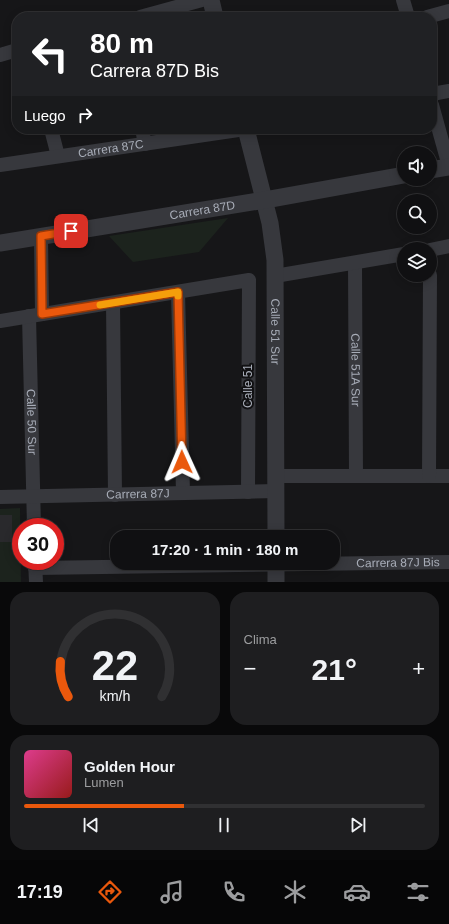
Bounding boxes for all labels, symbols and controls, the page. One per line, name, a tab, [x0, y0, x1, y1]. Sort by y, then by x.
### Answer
icon: left	[24, 28, 76, 80]
text: 80 m	[90, 28, 154, 59]
text: Carrera 87D Bis	[90, 61, 219, 81]
icon: right	[74, 104, 96, 126]
text: Luego	[24, 107, 66, 124]
street label: Carrera 87C	[77, 137, 145, 160]
map controls	[397, 146, 437, 282]
button: sound	[397, 146, 437, 186]
button: search	[397, 194, 437, 234]
street label: Carrera 87D	[169, 198, 236, 222]
pin	[54, 214, 88, 248]
icon: arrive	[60, 220, 82, 242]
button: layers	[397, 242, 437, 282]
street label: Calle 51 Sur	[268, 299, 282, 365]
street label: Calle 51A Sur	[348, 333, 363, 407]
street label: Calle 51	[241, 364, 255, 408]
street label: Calle 50 Sur	[24, 389, 39, 455]
position arrow	[161, 441, 203, 483]
street label: Carrera 87J	[106, 486, 170, 502]
speed limit sign: 30	[12, 518, 64, 570]
text: 17:20 · 1 min · 180 m	[152, 541, 298, 558]
street label: Carrera 87J Bis	[356, 555, 440, 570]
text: Clima	[244, 632, 277, 647]
text: 22	[92, 641, 138, 688]
text: 21°	[312, 653, 357, 686]
text: −	[244, 656, 256, 681]
text: +	[412, 656, 425, 681]
text: km/h	[99, 687, 130, 703]
text: Golden Hour	[84, 758, 175, 775]
text: Lumen	[84, 775, 124, 790]
icon: previous	[80, 814, 102, 836]
icon: pause	[213, 814, 235, 836]
icon: next	[347, 814, 369, 836]
icon: directions	[96, 878, 124, 906]
icon: music	[158, 878, 186, 906]
icon: phone	[220, 878, 248, 906]
icon: climate	[281, 878, 309, 906]
icon: car	[343, 878, 371, 906]
icon: filters	[404, 878, 432, 906]
text: 17:19	[17, 882, 63, 902]

